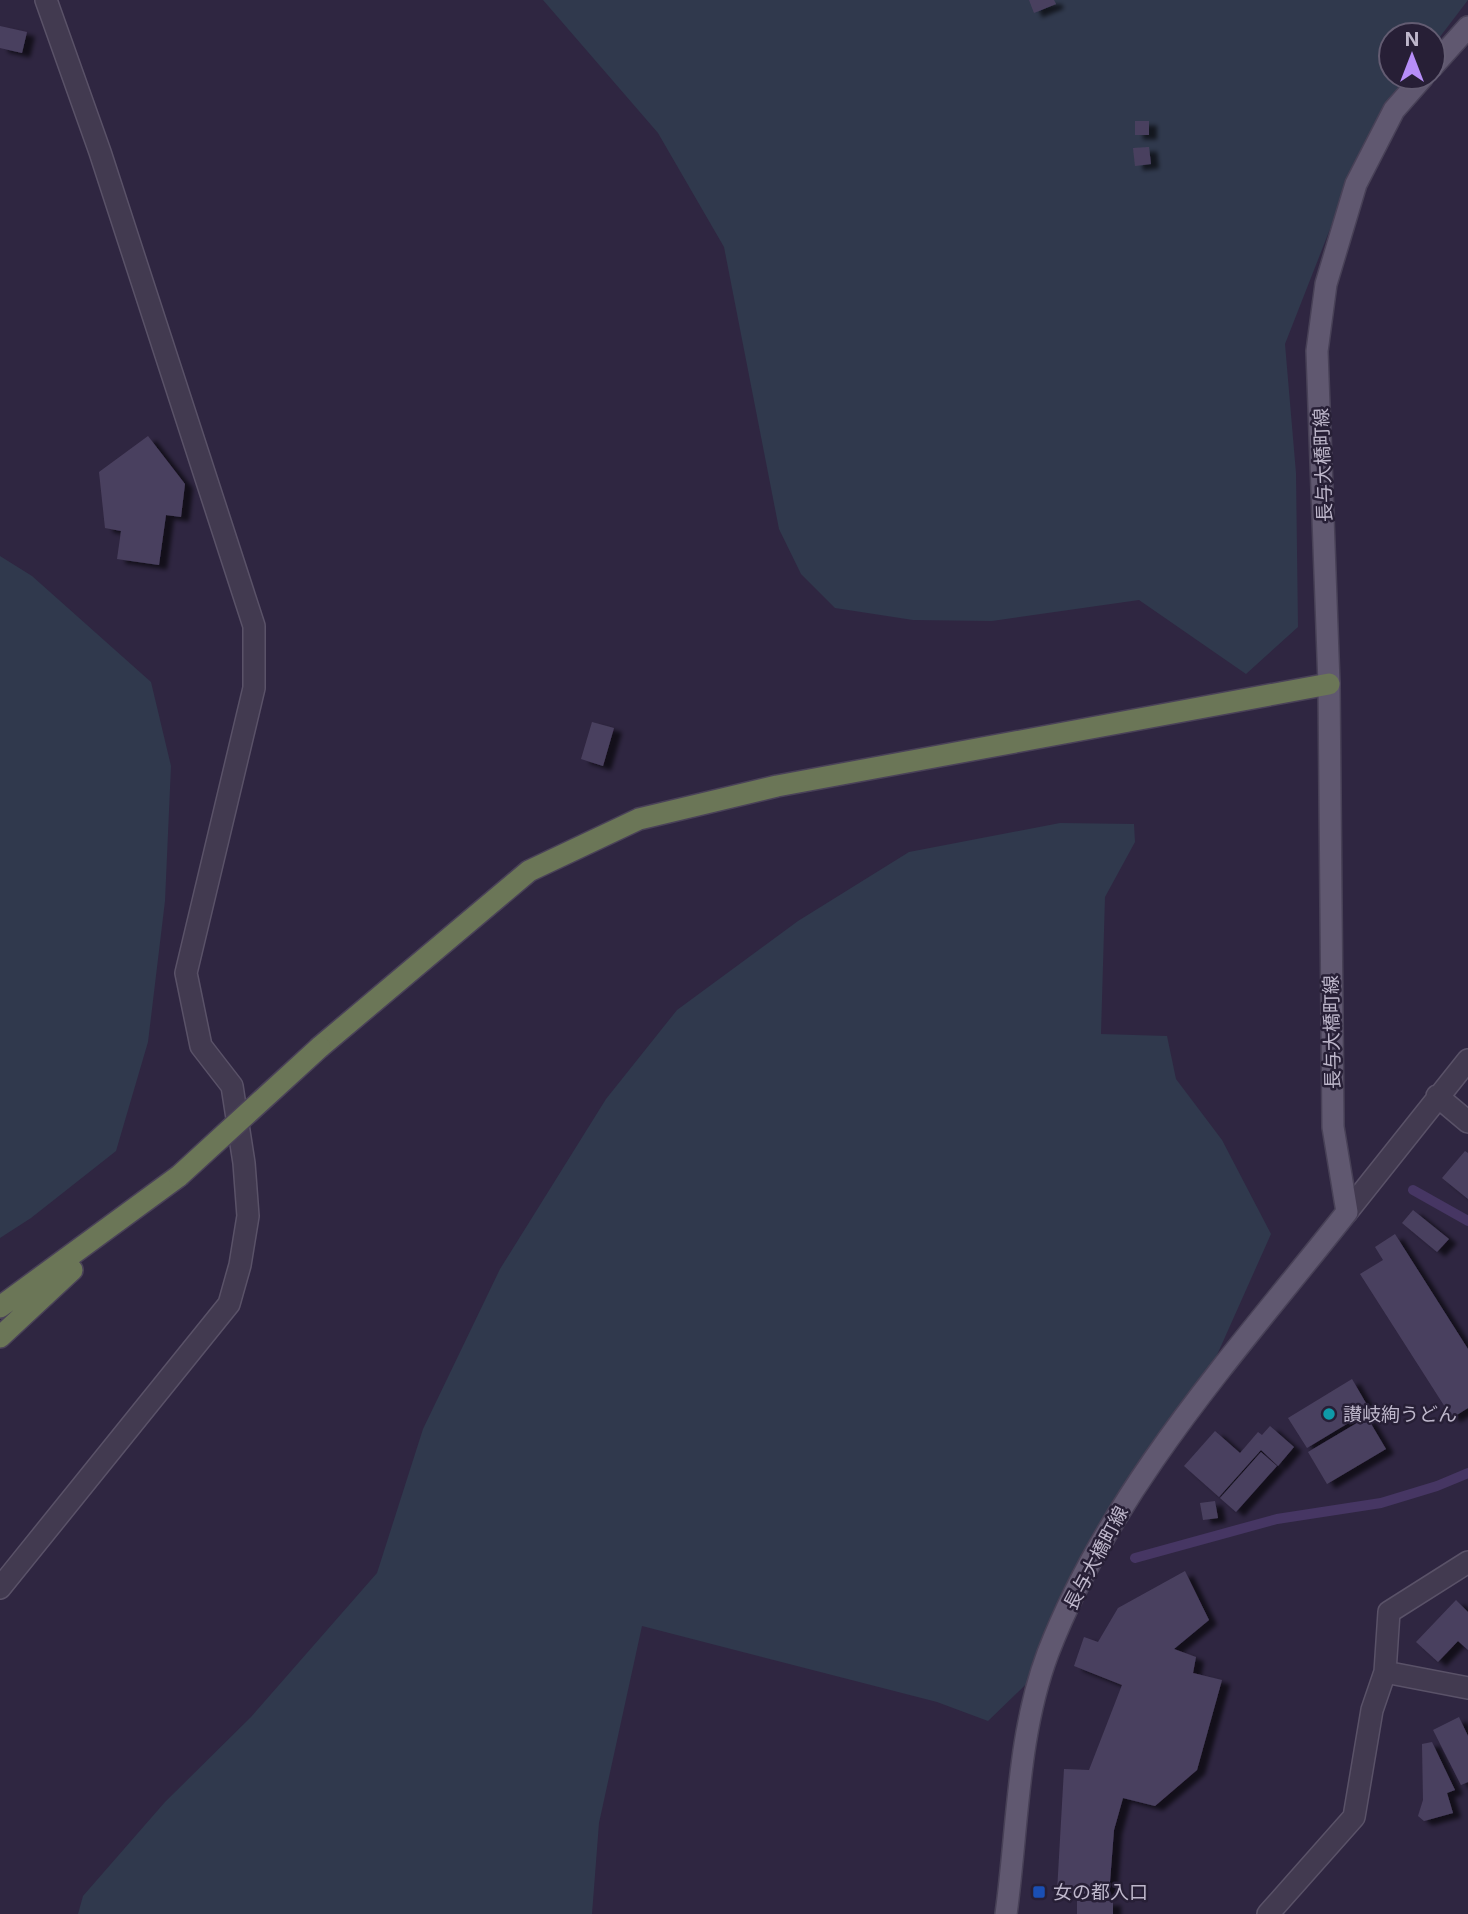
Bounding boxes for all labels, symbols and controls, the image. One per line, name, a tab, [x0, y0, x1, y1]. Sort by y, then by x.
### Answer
north arrow	[1377, 21, 1447, 91]
text: N	[1405, 28, 1419, 51]
street label: 長与大橋町線	[1310, 408, 1336, 522]
street label: 長与大橋町線	[1320, 975, 1344, 1089]
place label: 讃岐絢うどん	[1343, 1403, 1457, 1426]
marker: 讃岐絢うどん	[1321, 1406, 1337, 1422]
street label: 長与大橋町線	[1059, 1502, 1133, 1614]
place label: 女の都入口	[1053, 1881, 1148, 1904]
marker: 女の都入口	[1031, 1884, 1047, 1900]

